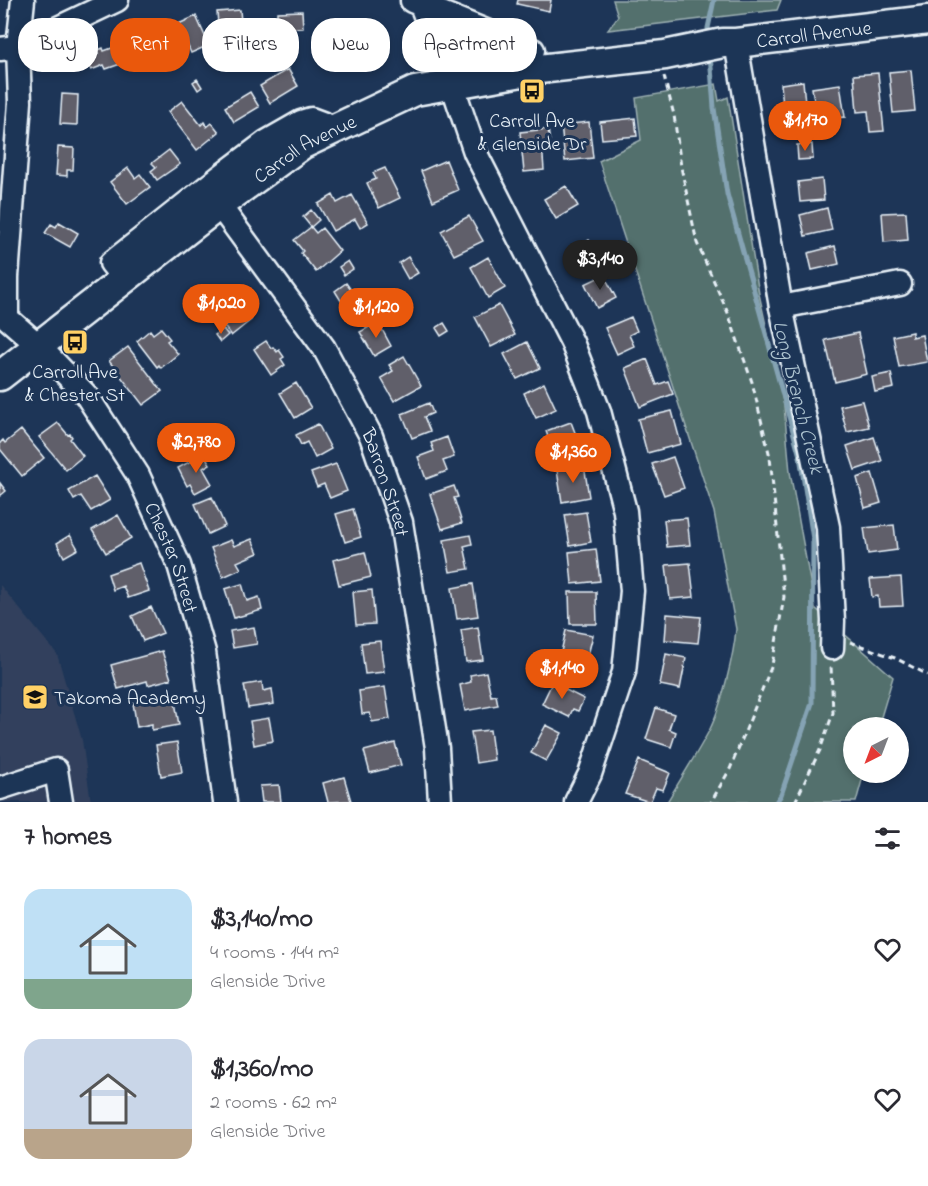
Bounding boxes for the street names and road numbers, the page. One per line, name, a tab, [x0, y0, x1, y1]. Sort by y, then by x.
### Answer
street label: Carroll Avenue	[755, 15, 873, 57]
street label: Carroll Avenue	[249, 109, 362, 192]
street label: Barron Street	[352, 423, 415, 539]
street label: Chester Street	[135, 498, 204, 617]

